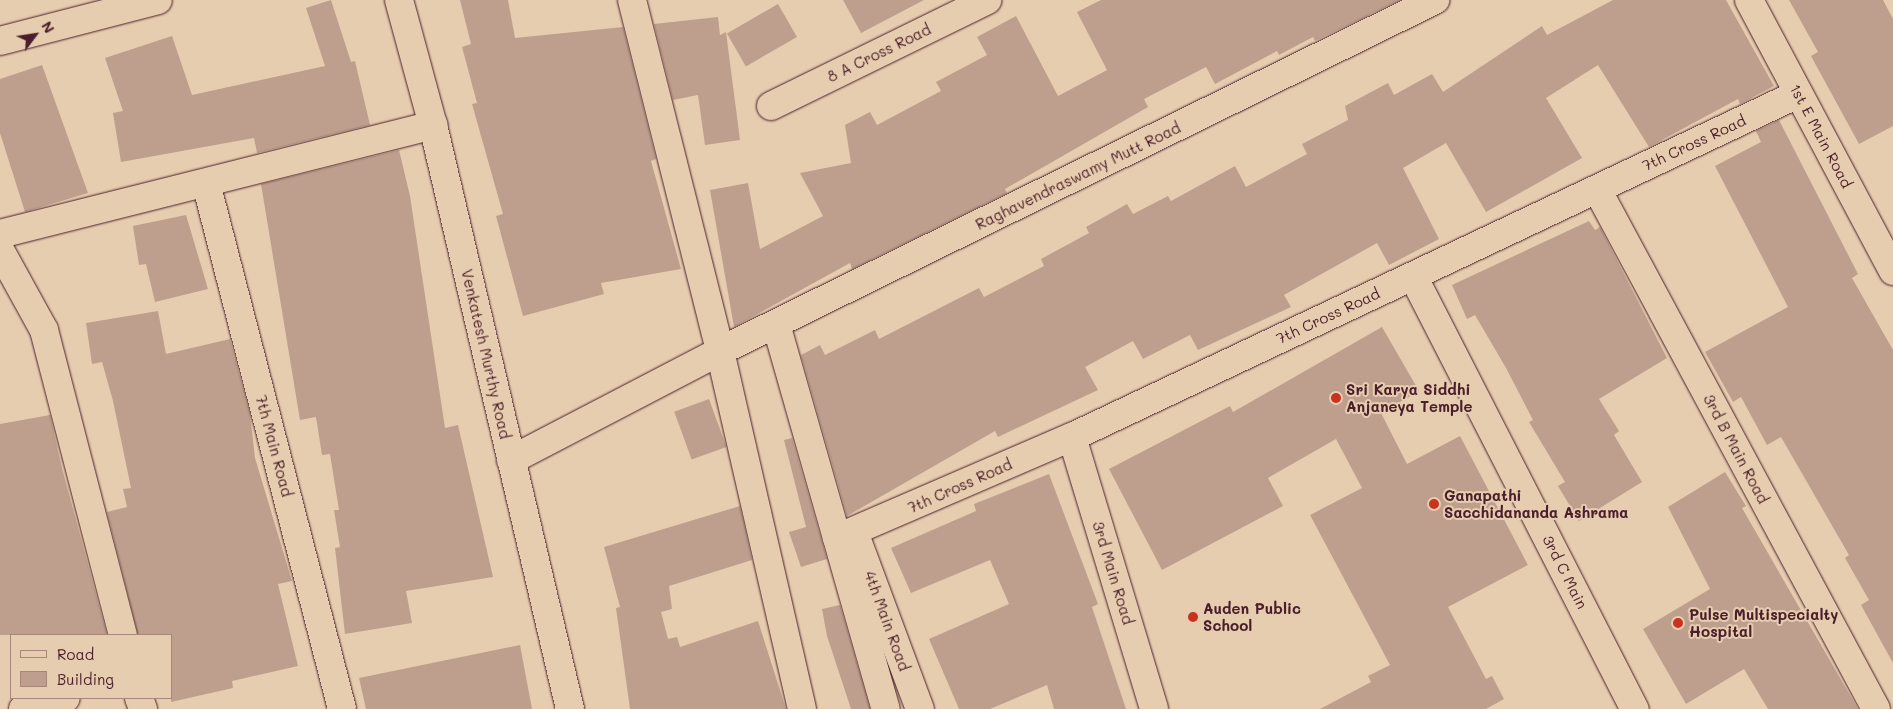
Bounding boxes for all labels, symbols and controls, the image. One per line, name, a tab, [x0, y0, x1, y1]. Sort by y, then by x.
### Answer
north arrow	[10, 10, 60, 60]
text: N	[37, 18, 59, 36]
street label: 8 A Cross Road	[824, 20, 934, 86]
street label: 1st E Main Road	[1786, 81, 1856, 191]
street label: 7th Cross Road	[1639, 111, 1749, 175]
street label: Raghavendraswamy Mutt Road	[973, 118, 1183, 234]
street label: Venkatesh Murthy Road	[458, 267, 514, 441]
street label: 7th Cross Road	[1273, 284, 1383, 348]
place label: Sri Karya Siddhi Anjaneya Temple	[1346, 380, 1472, 415]
street label: 3rd B Main Road	[1700, 391, 1772, 507]
marker: Sri Karya Siddhi Anjaneya Temple	[1330, 392, 1342, 404]
street label: 7th Main Road	[252, 393, 296, 499]
street label: 7th Cross Road	[905, 455, 1015, 517]
place label: Ganapathi Sacchidananda Ashrama	[1444, 486, 1628, 521]
marker: Ganapathi Sacchidananda Ashrama	[1428, 498, 1440, 510]
street label: 3rd Main Road	[1089, 519, 1137, 627]
street label: 3rd C Main	[1539, 532, 1591, 612]
street label: 4th Main Road	[861, 569, 913, 673]
place label: Auden Public School	[1203, 599, 1301, 634]
place label: Pulse Multispecialty Hospital	[1689, 605, 1838, 640]
marker: Auden Public School	[1187, 611, 1199, 623]
marker: Pulse Multispecialty Hospital	[1671, 616, 1685, 630]
legend	[10, 634, 172, 699]
text: Road	[57, 644, 94, 664]
text: Building	[57, 669, 114, 689]

